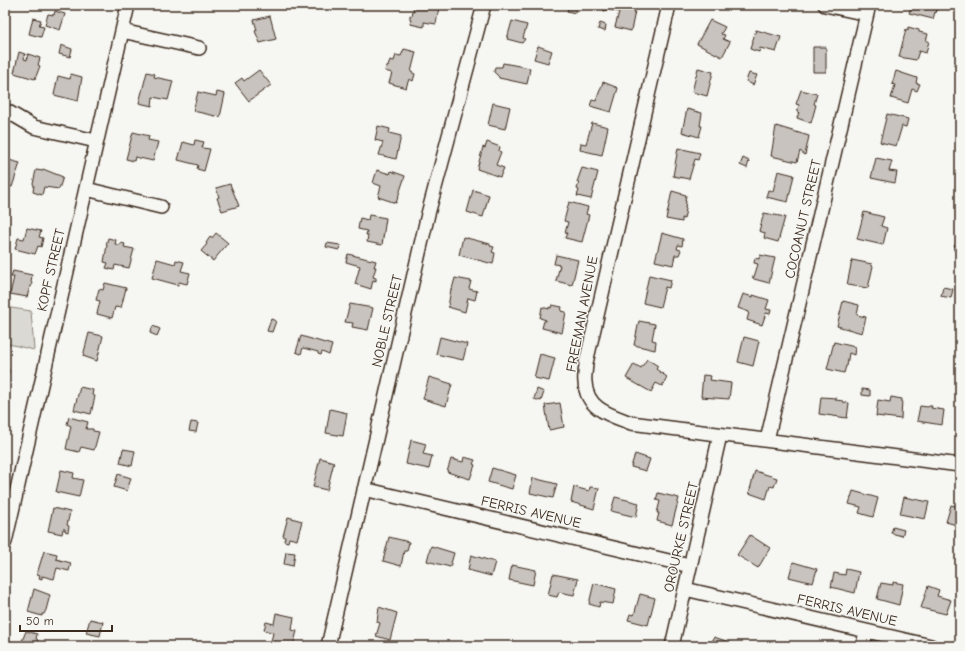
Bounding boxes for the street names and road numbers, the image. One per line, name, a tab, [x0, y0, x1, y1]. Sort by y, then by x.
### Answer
street label: COCOANUT STREET	[781, 157, 825, 280]
street label: KOPF STREET	[33, 226, 69, 313]
street label: FREEMAN AVENUE	[562, 255, 602, 373]
street label: NOBLE STREET	[368, 272, 406, 369]
street label: OROURKE STREET	[660, 479, 702, 594]
street label: FERRIS AVENUE	[479, 492, 583, 532]
street label: FERRIS AVENUE	[795, 590, 899, 630]

